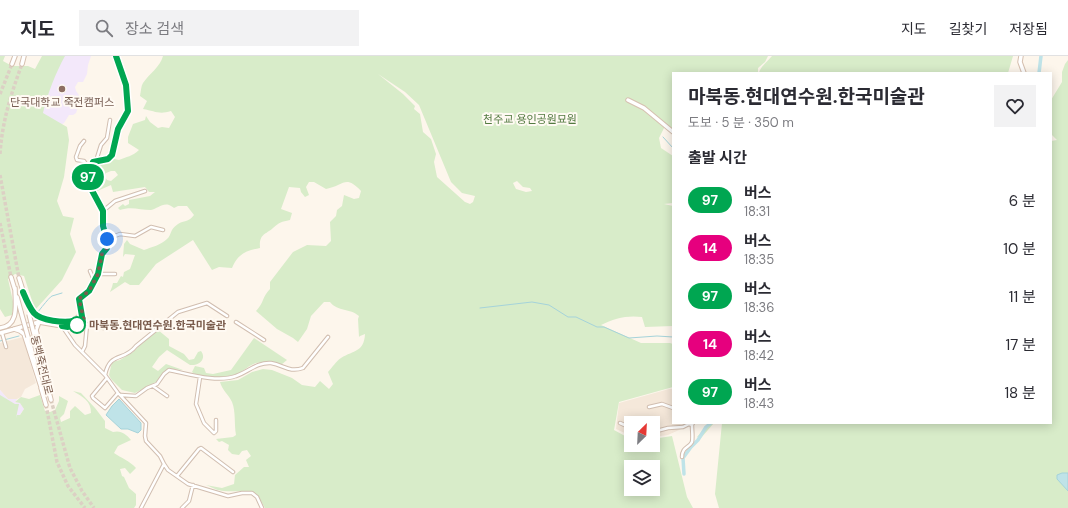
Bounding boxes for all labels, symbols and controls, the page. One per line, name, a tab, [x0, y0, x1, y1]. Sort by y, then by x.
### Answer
search box	[79, 10, 359, 46]
text: 지도	[20, 17, 55, 42]
icon: search	[93, 17, 115, 39]
text: 장소 검색	[125, 19, 184, 39]
text: 지도	[901, 20, 927, 38]
text: 길찾기	[949, 20, 987, 38]
text: 저장됨	[1009, 20, 1048, 38]
marker: 단국대학교 죽전캠퍼스	[57, 84, 67, 94]
text: 마북동.현대연수원.한국미술관	[688, 84, 925, 109]
button: heart	[994, 85, 1036, 127]
place label: 단국대학교 죽전캠퍼스	[10, 95, 114, 109]
park label: 천주교 용인공원묘원	[483, 112, 577, 126]
text: 도보 · 5 분 · 350 m	[688, 114, 794, 131]
text: 출발 시간	[688, 148, 747, 168]
line badge: 97	[70, 164, 106, 190]
text: 97	[80, 168, 96, 186]
text: 버스	[744, 183, 772, 203]
text: 97	[702, 191, 718, 209]
text: 6 분	[1009, 191, 1036, 211]
text: 18:31	[744, 203, 770, 220]
your location	[97, 229, 117, 249]
text: 버스	[744, 231, 772, 251]
text: 14	[703, 239, 717, 257]
text: 10 분	[1003, 239, 1036, 259]
text: 18:35	[744, 251, 774, 268]
text: 버스	[744, 279, 772, 299]
text: 97	[702, 287, 718, 305]
text: 11 분	[1009, 287, 1036, 307]
text: 18:36	[744, 299, 774, 316]
marker: 마북동.현대연수원.한국미술관	[68, 316, 86, 334]
place label: 마북동.현대연수원.한국미술관	[89, 318, 226, 332]
text: 버스	[744, 327, 772, 347]
street label: 동백죽전대로	[28, 334, 56, 396]
text: 14	[703, 335, 717, 353]
text: 17 분	[1006, 335, 1036, 355]
text: 18:42	[744, 347, 774, 364]
text: 버스	[744, 375, 772, 395]
text: 97	[702, 383, 718, 401]
text: 18 분	[1004, 383, 1036, 403]
text: 18:43	[744, 395, 774, 412]
north arrow	[624, 416, 660, 452]
map controls	[624, 416, 660, 496]
button: layers	[624, 460, 660, 496]

